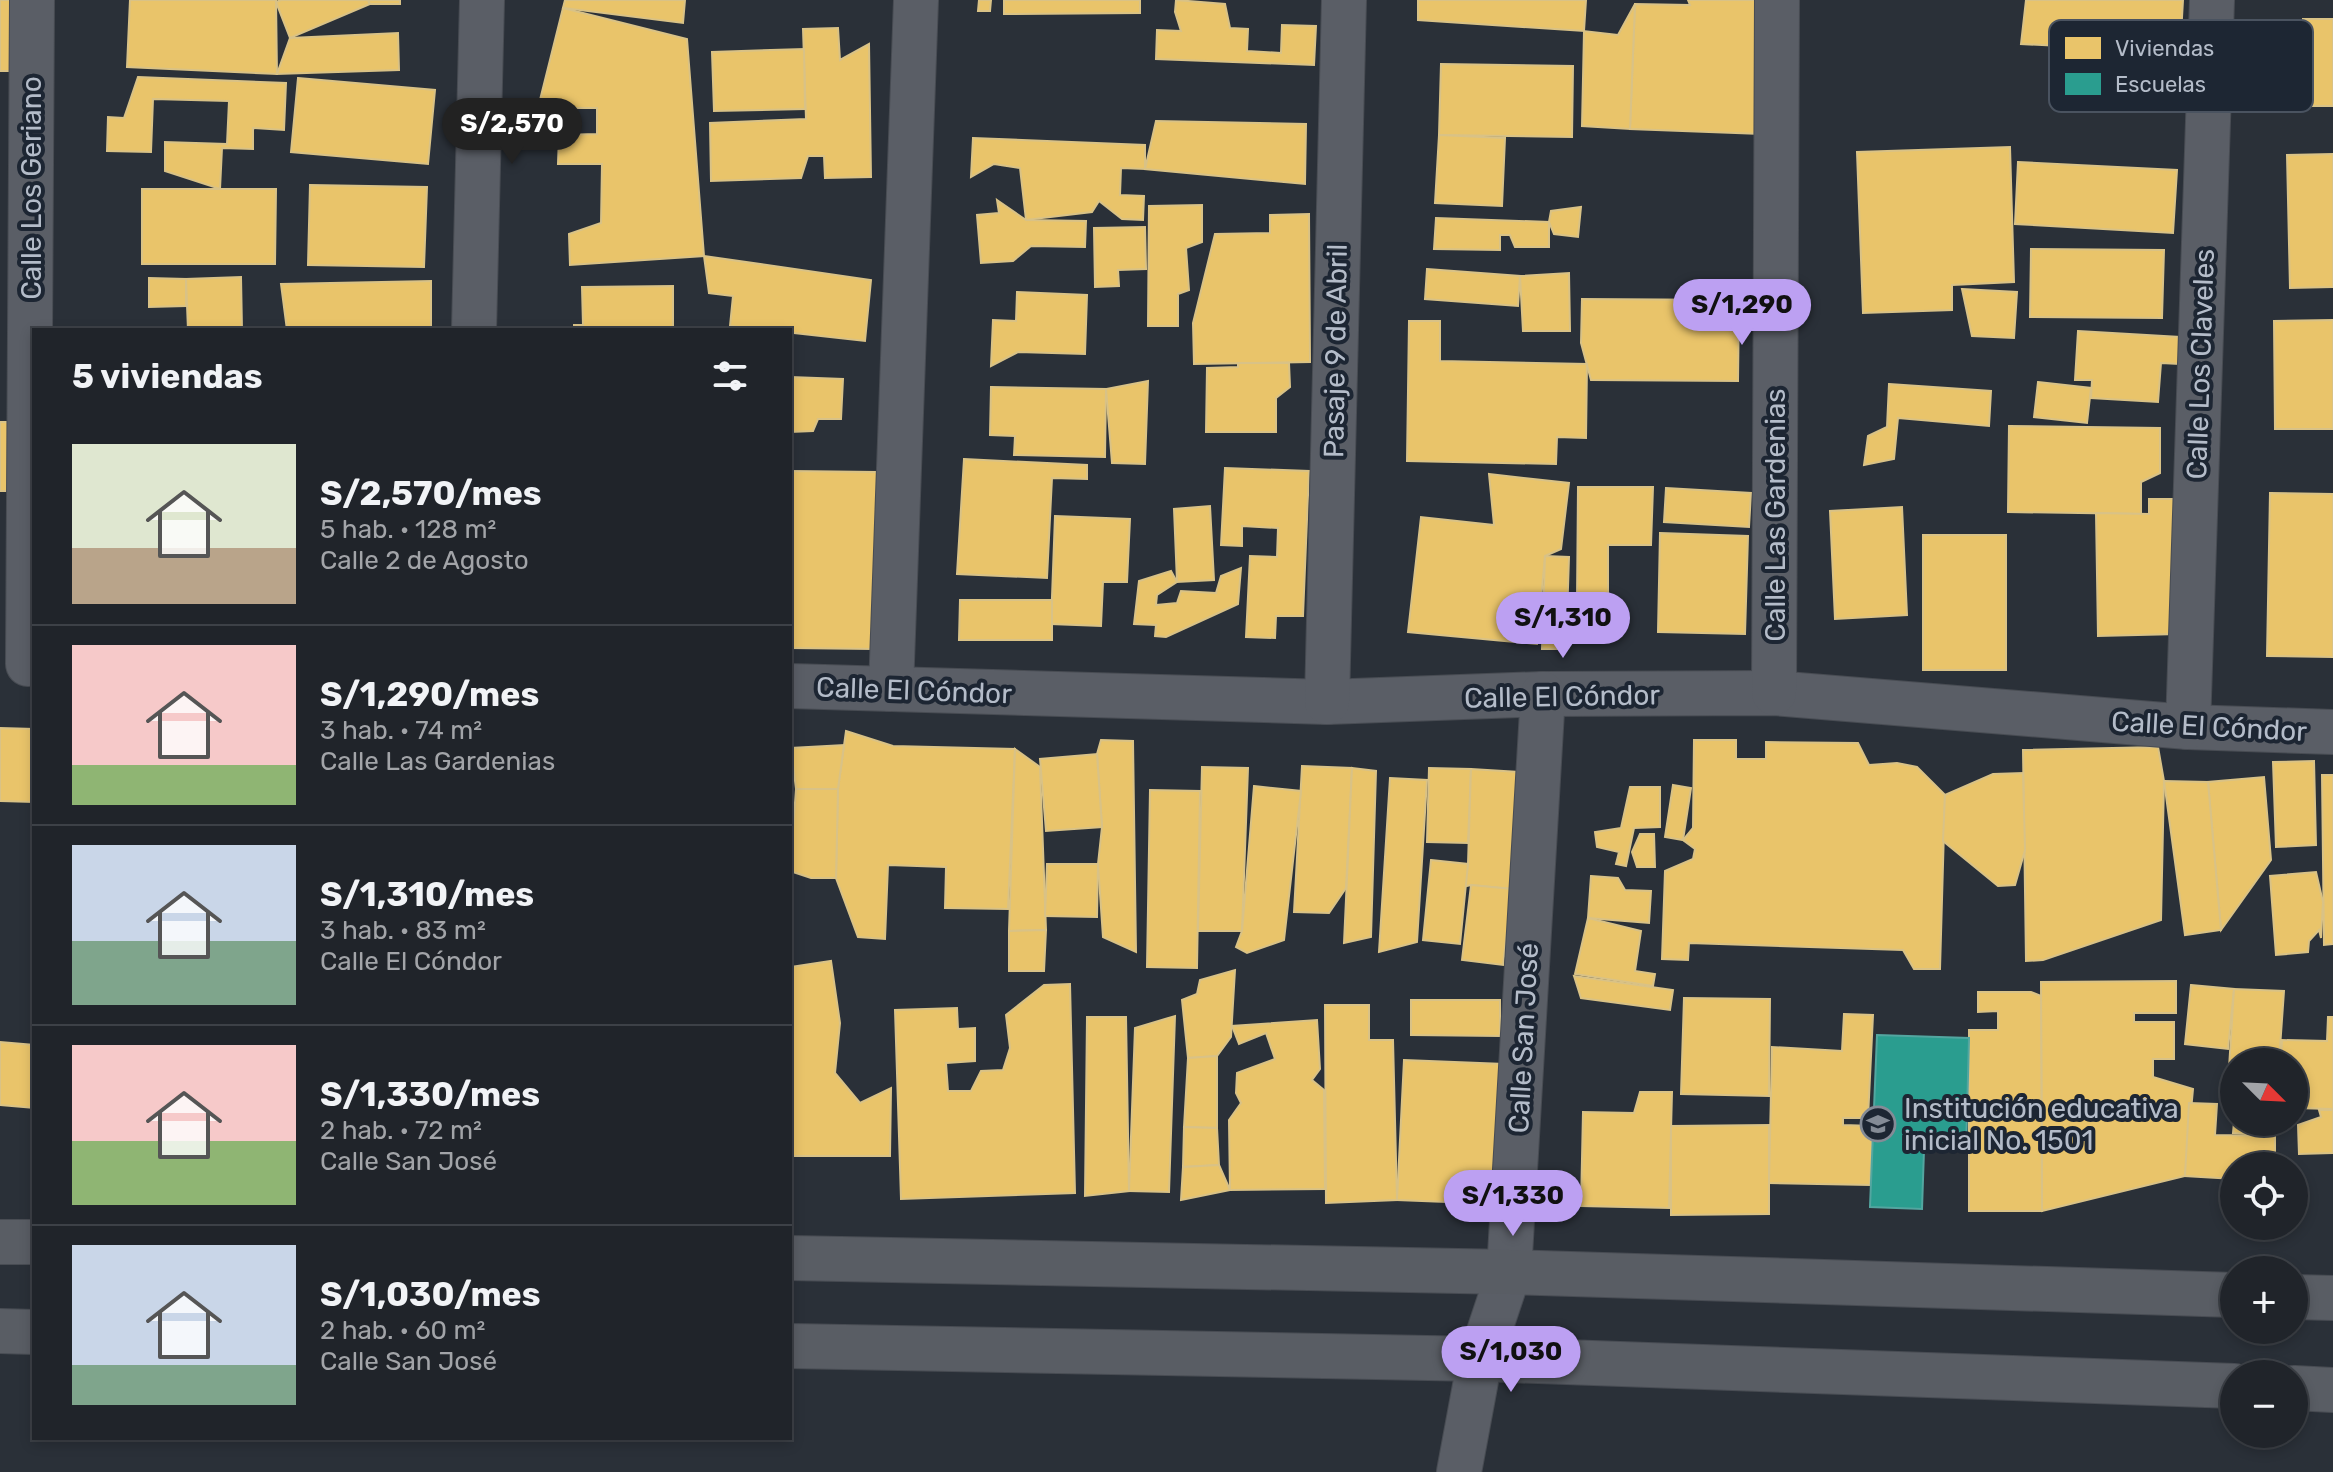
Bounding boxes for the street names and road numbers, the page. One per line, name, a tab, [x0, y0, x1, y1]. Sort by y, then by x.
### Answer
street label: Calle Los Geriano	[15, 76, 48, 300]
street label: Pasaje 9 de Abril	[1317, 244, 1354, 458]
street label: Calle Los Claveles	[2180, 248, 2221, 480]
street label: Calle Las Gardenias	[1759, 388, 1792, 642]
street label: Calle El Cóndor	[815, 671, 1013, 710]
street label: Calle El Cóndor	[1464, 678, 1661, 715]
street label: Calle El Cóndor	[2110, 705, 2308, 748]
street label: Calle San José	[1502, 942, 1545, 1134]

